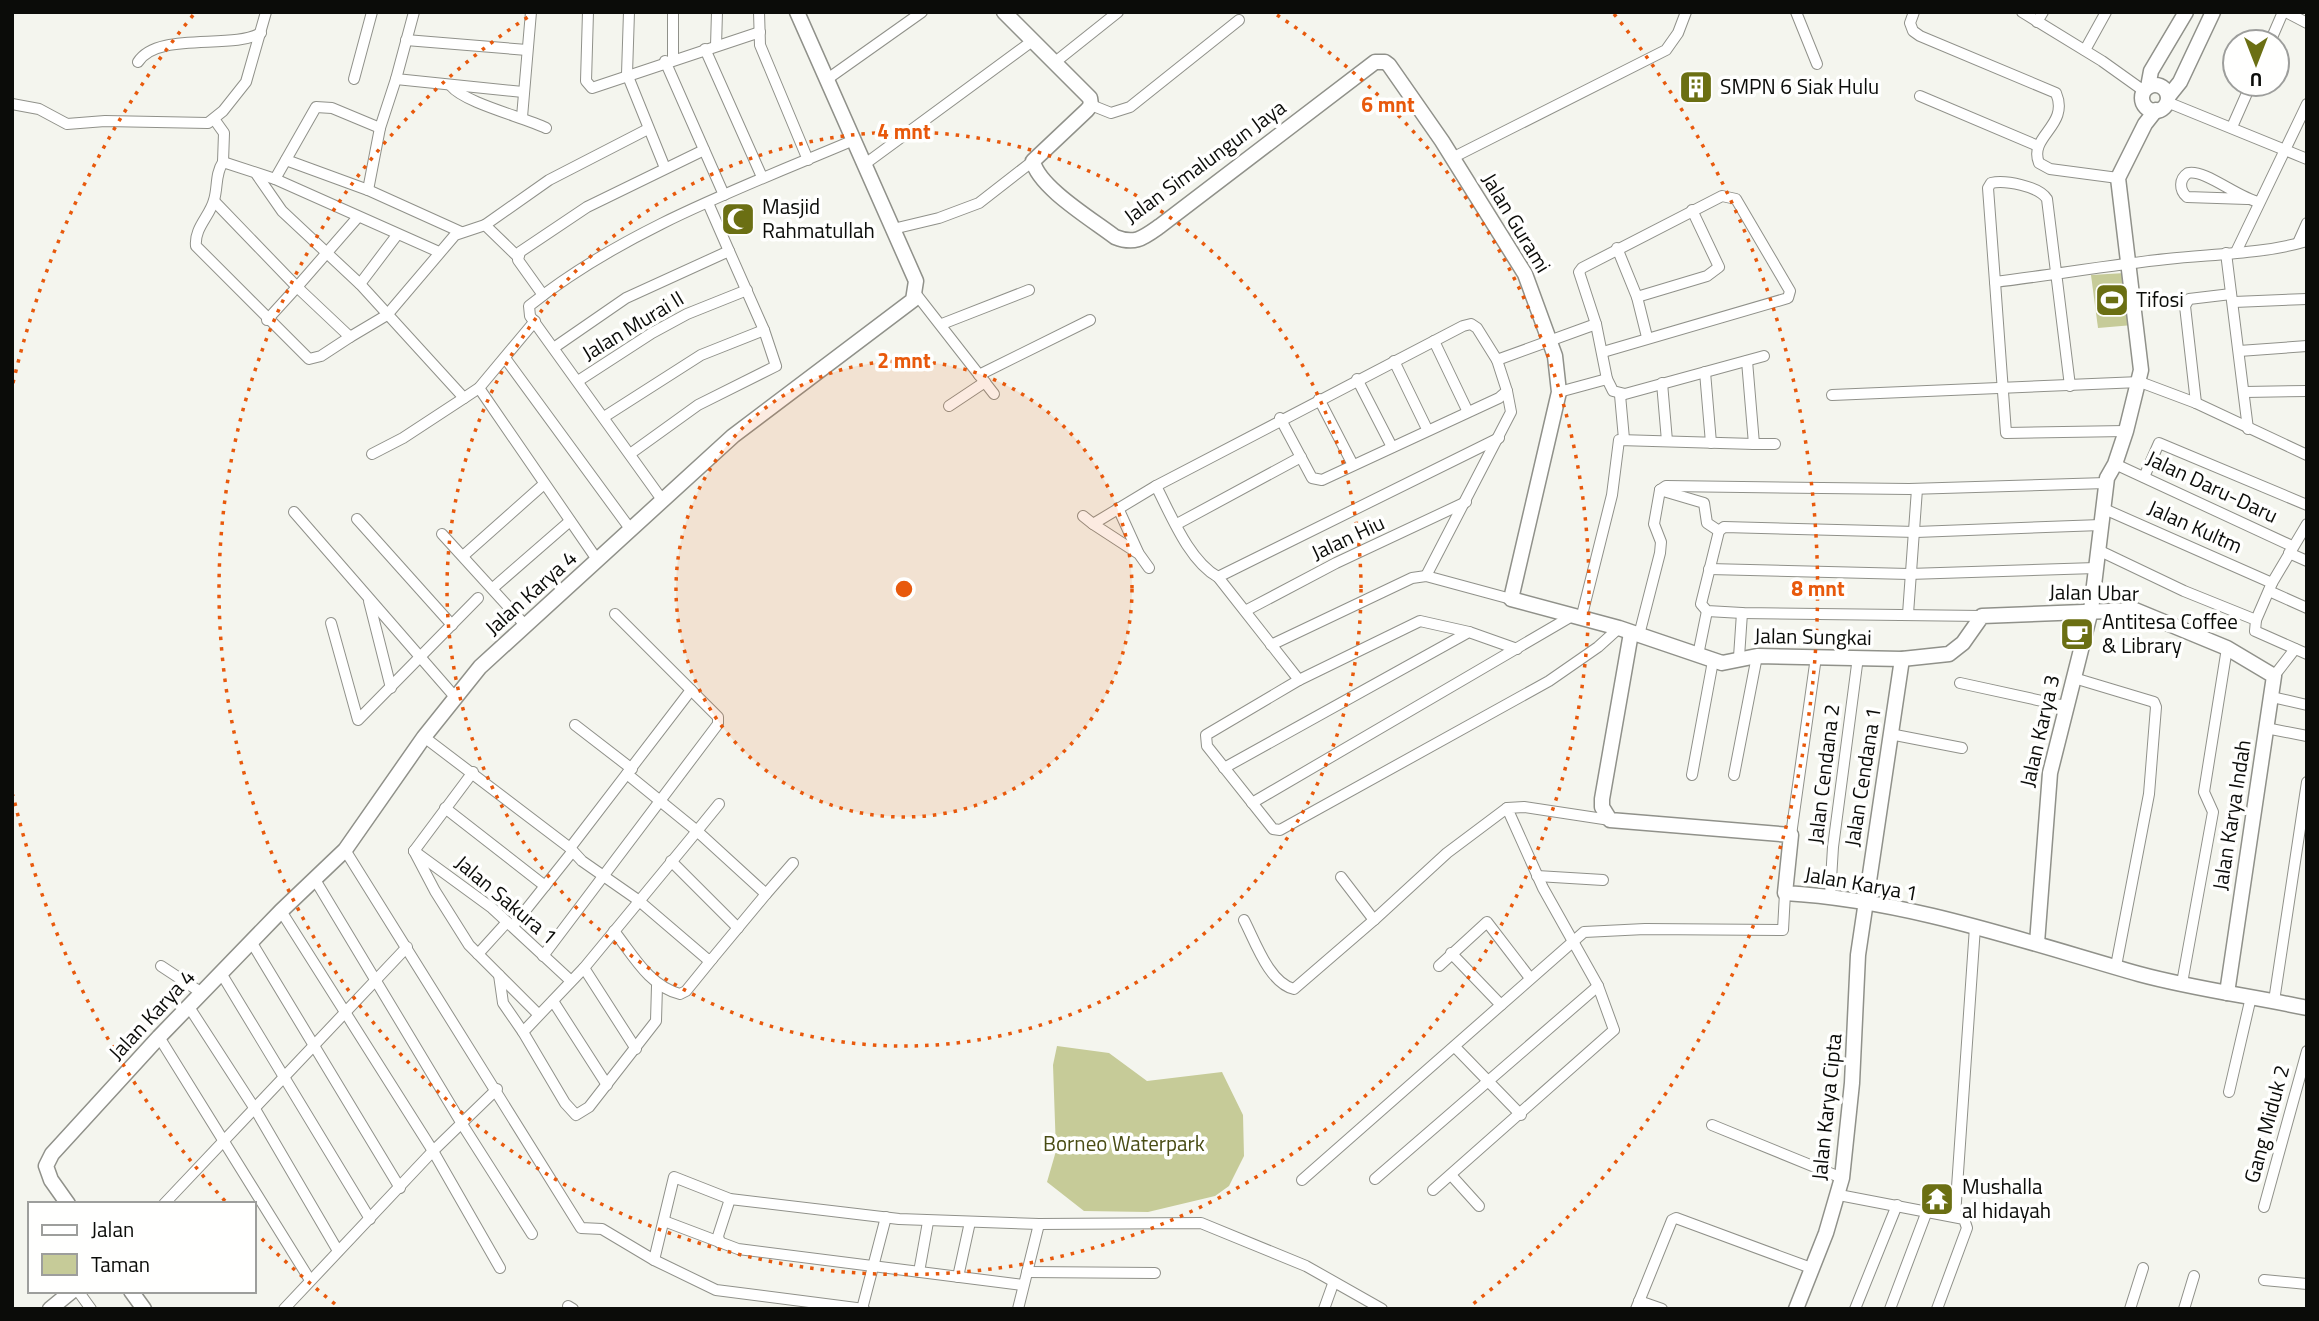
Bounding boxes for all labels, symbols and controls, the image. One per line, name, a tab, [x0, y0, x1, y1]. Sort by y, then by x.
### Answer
north arrow	[2221, 28, 2291, 98]
text: U	[2250, 66, 2262, 95]
building icon: SMPN 6 Siak Hulu	[1677, 68, 1715, 106]
place label: SMPN 6 Siak Hulu	[1720, 70, 1879, 102]
text: 6 mnt	[1361, 88, 1415, 120]
street label: Jalan Simalungun Jaya	[1117, 91, 1293, 231]
text: 4 mnt	[877, 115, 931, 147]
street label: Jalan Gurami	[1474, 166, 1559, 279]
place label: Masjid Rahmatullah	[762, 190, 875, 246]
mosque icon: Masjid Rahmatullah	[719, 200, 757, 238]
sports icon: Tifosi	[2093, 281, 2131, 319]
street label: Jalan Murai II	[575, 282, 690, 368]
place label: Tifosi	[2136, 283, 2184, 315]
text: 2 mnt	[877, 344, 931, 376]
street label: Jalan Daru-Daru	[2141, 442, 2284, 531]
street label: Jalan Kultm	[2143, 491, 2248, 561]
street label: Jalan Hiu	[1306, 506, 1390, 568]
street label: Jalan Karya 4	[477, 542, 584, 642]
text: 8 mnt	[1791, 572, 1845, 604]
street label: Jalan Ubar	[2049, 575, 2139, 609]
centre of rings	[892, 577, 916, 601]
place label: Antitesa Coffee & Library	[2102, 605, 2238, 661]
cafe icon: Antitesa Coffee & Library	[2058, 615, 2096, 653]
street label: Jalan Sungkai	[1754, 619, 1872, 653]
street label: Jalan Karya 3	[2011, 671, 2067, 790]
street label: Jalan Cendana 2	[1799, 702, 1847, 846]
street label: Jalan Cendana 1	[1835, 705, 1889, 849]
street label: Jalan Karya Indah	[2203, 737, 2259, 892]
street label: Jalan Sakura 1	[448, 847, 565, 952]
street label: Jalan Karya 1	[1802, 857, 1920, 909]
street label: Jalan Karya 4	[101, 962, 202, 1067]
street label: Jalan Karya Cipta	[1802, 1031, 1850, 1182]
street label: Gang Miduk 2	[2235, 1061, 2297, 1186]
park label: Borneo Waterpark	[1043, 1127, 1205, 1159]
place label: Mushalla al hidayah	[1962, 1170, 2051, 1226]
temple icon: Mushalla al hidayah	[1918, 1180, 1956, 1218]
legend	[28, 1202, 256, 1293]
text: Jalan	[91, 1213, 134, 1245]
text: Taman	[91, 1248, 150, 1280]

